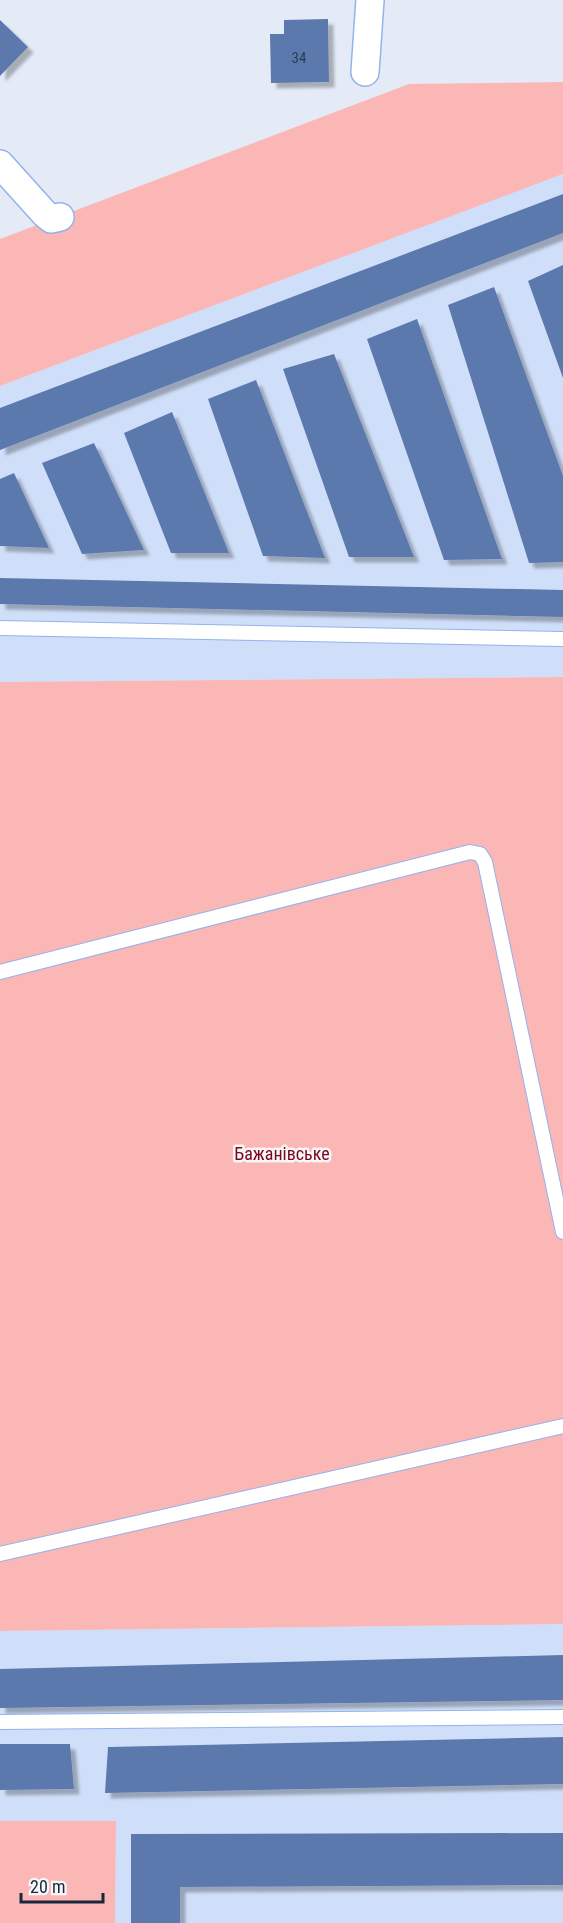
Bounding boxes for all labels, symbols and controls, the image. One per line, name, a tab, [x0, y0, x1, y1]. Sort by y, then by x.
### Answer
house number: 34	[292, 49, 306, 67]
park label: Бажанівське	[234, 1143, 330, 1164]
scale bar	[21, 1866, 104, 1904]
text: 20 m	[30, 1876, 65, 1897]

